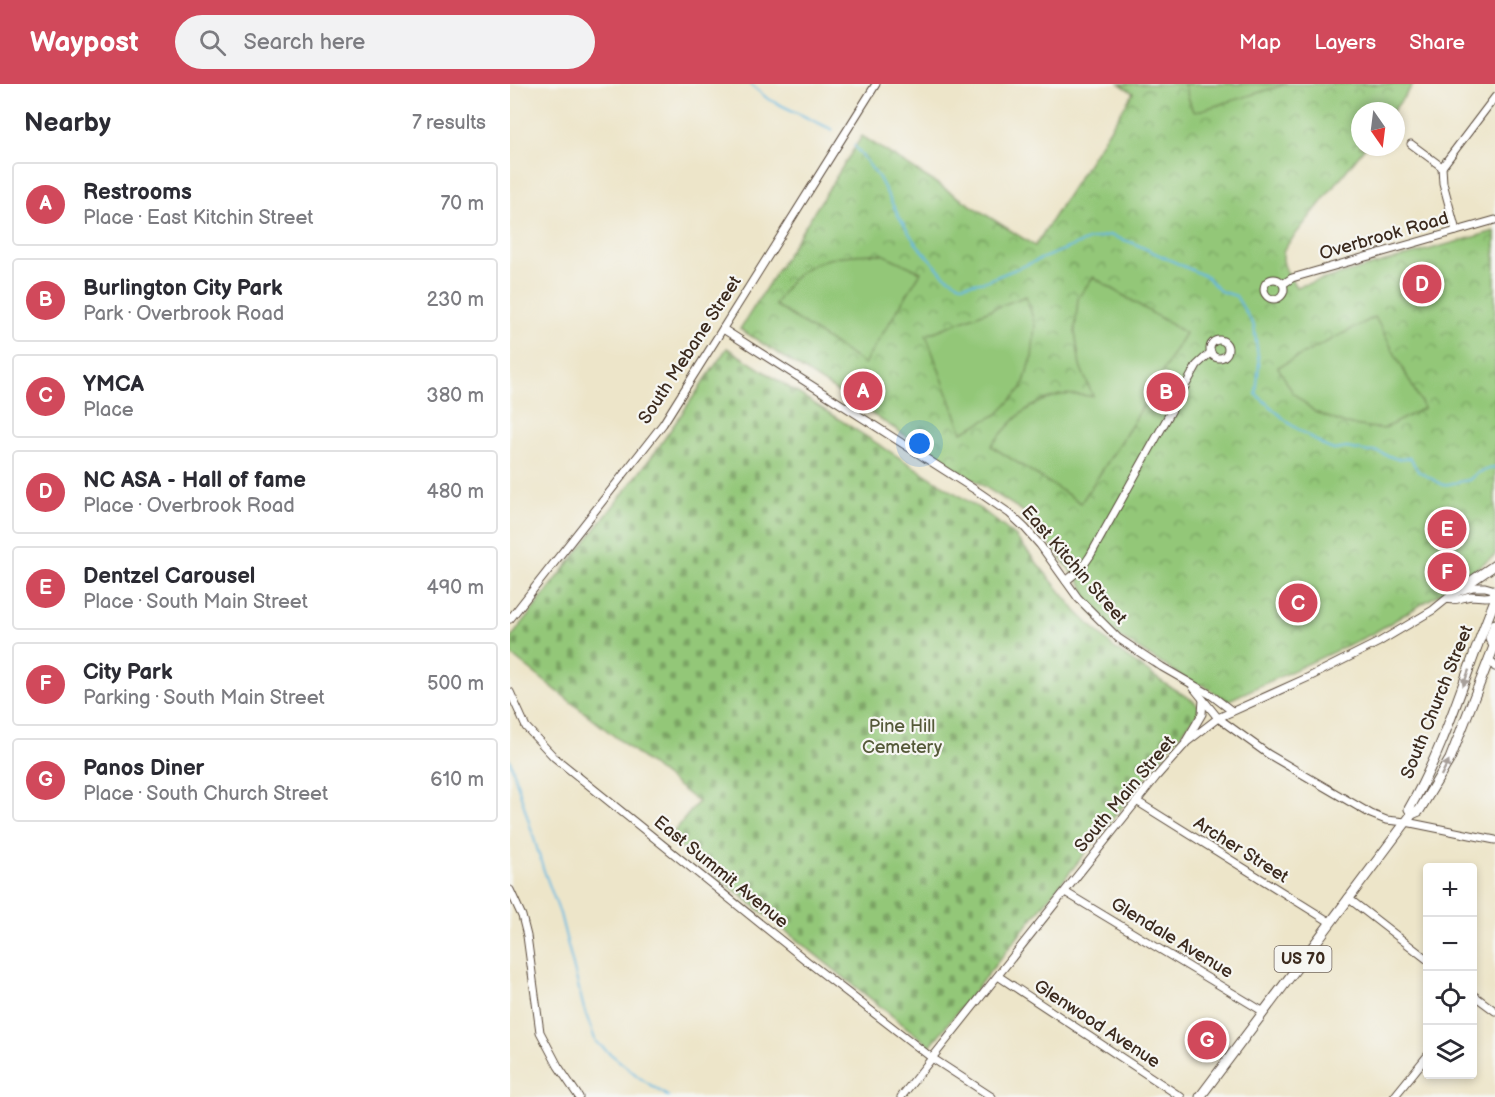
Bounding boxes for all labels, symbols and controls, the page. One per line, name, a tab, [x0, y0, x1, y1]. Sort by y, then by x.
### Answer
search box	[175, 15, 595, 69]
text: Waypost	[30, 26, 139, 59]
icon: search	[196, 26, 229, 59]
text: Search here	[244, 29, 365, 56]
text: Map	[1239, 30, 1281, 55]
text: Layers	[1314, 30, 1376, 55]
text: Share	[1409, 30, 1465, 55]
north arrow	[1351, 102, 1405, 156]
text: Nearby	[24, 108, 111, 139]
text: 7 results	[412, 111, 486, 135]
text: Restrooms	[83, 179, 192, 206]
text: A	[39, 192, 52, 216]
text: 70 m	[440, 192, 484, 216]
text: Place · East Kitchin Street	[83, 206, 313, 230]
street label: Overbrook Road	[1317, 208, 1451, 264]
pin: D	[1402, 262, 1442, 306]
street label: South Mebane Street	[634, 272, 746, 428]
text: Burlington City Park	[83, 275, 283, 302]
text: B	[38, 288, 53, 312]
text: 230 m	[427, 288, 484, 312]
text: Park · Overbrook Road	[83, 302, 284, 326]
pin: A	[844, 368, 882, 414]
pin: B	[1146, 370, 1186, 414]
text: YMCA	[83, 371, 144, 398]
text: C	[38, 384, 53, 408]
text: 380 m	[426, 384, 484, 408]
text: Place	[83, 398, 134, 422]
your location	[905, 429, 934, 458]
text: NC ASA - Hall of fame	[83, 467, 306, 494]
text: D	[39, 480, 52, 504]
text: 480 m	[426, 480, 484, 504]
text: Place · Overbrook Road	[83, 494, 295, 518]
street label: East Kitchin Street	[1017, 502, 1131, 629]
pin: E	[1428, 506, 1466, 552]
pin: F	[1428, 550, 1466, 594]
text: Dentzel Carousel	[83, 563, 255, 590]
text: E	[39, 576, 52, 600]
text: 490 m	[427, 576, 484, 600]
pin: C	[1278, 580, 1318, 626]
text: Place · South Main Street	[83, 590, 308, 614]
street label: South Church Street	[1397, 622, 1478, 782]
text: City Park	[83, 659, 172, 686]
one-way arrow	[1460, 669, 1470, 687]
text: F	[39, 672, 52, 696]
text: 500 m	[427, 672, 484, 696]
text: Parking · South Main Street	[83, 686, 325, 710]
park label: Pine Hill Cemetery	[862, 716, 943, 758]
street label: South Main Street	[1070, 731, 1180, 856]
text: Panos Diner	[83, 755, 204, 782]
one-way arrow	[1440, 759, 1450, 777]
text: G	[38, 768, 53, 792]
text: 610 m	[430, 768, 484, 792]
text: Place · South Church Street	[83, 782, 328, 806]
street label: East Summit Avenue	[650, 811, 793, 933]
street label: Archer Street	[1190, 813, 1293, 888]
map controls	[1423, 863, 1477, 1079]
button: +	[1423, 863, 1477, 917]
street label: Glendale Avenue	[1107, 893, 1237, 983]
button: −	[1423, 917, 1477, 971]
road number: US 70	[1274, 946, 1332, 972]
button: locate	[1423, 971, 1477, 1025]
street label: Glenwood Avenue	[1030, 975, 1164, 1073]
pin: G	[1188, 1018, 1226, 1062]
button: layers	[1423, 1025, 1477, 1079]

